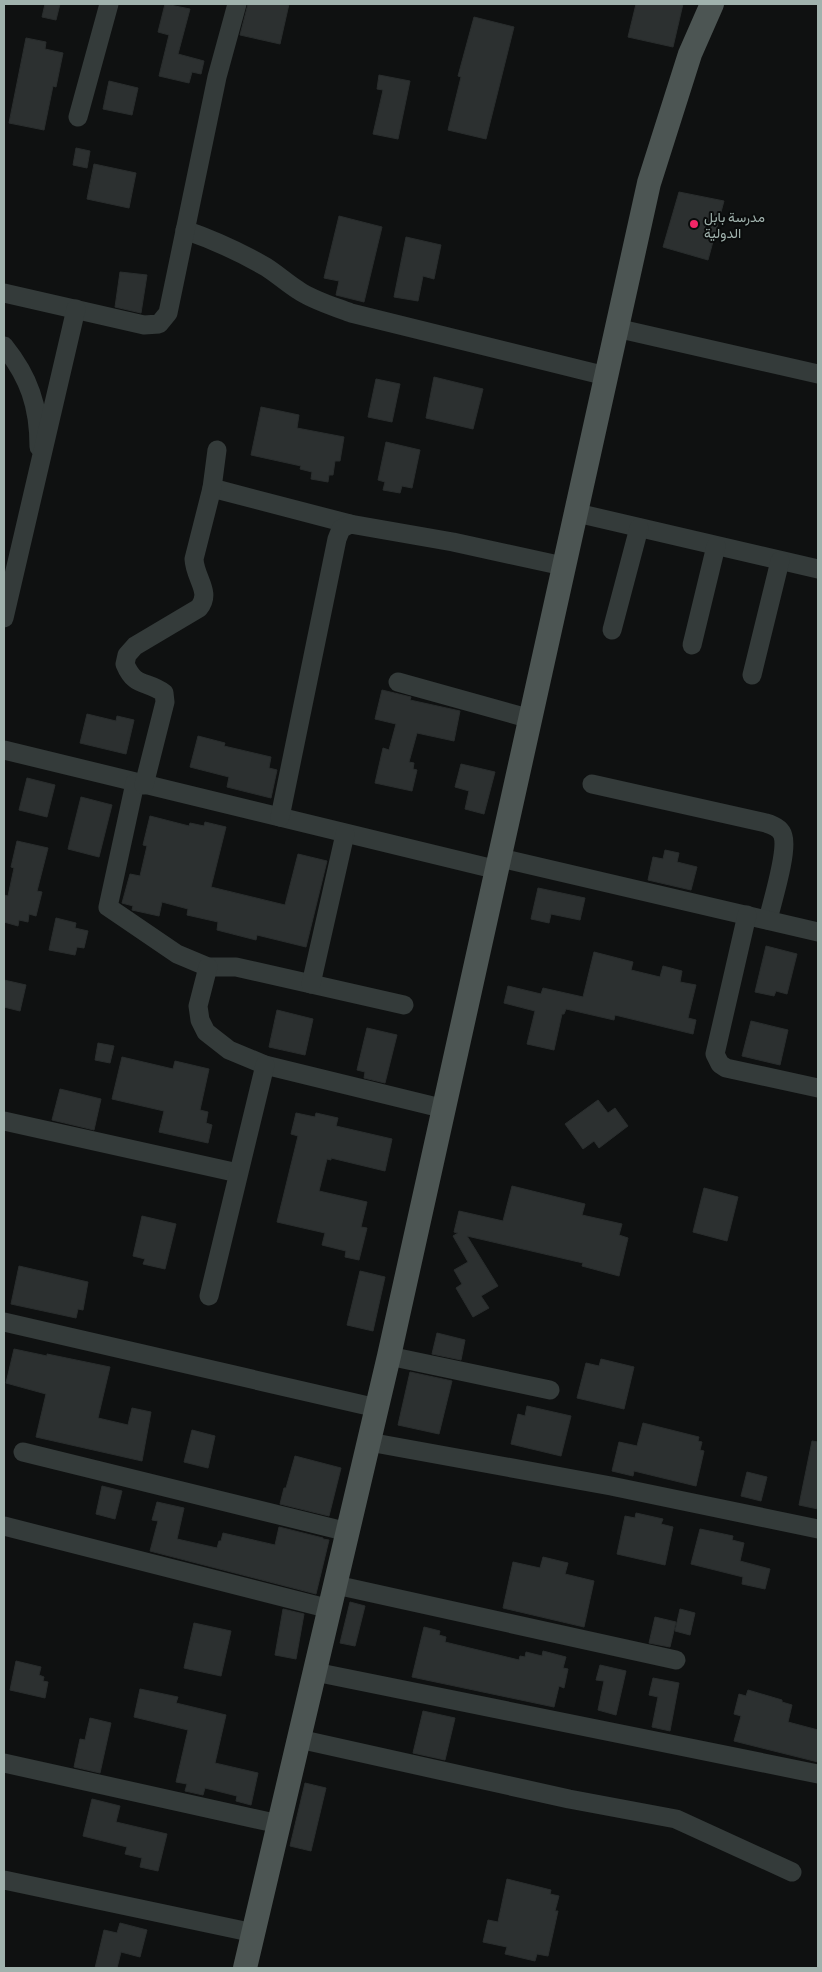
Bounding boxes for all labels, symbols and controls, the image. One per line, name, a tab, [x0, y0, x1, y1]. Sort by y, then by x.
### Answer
place label: مدرسة بابل الدولية	[704, 207, 765, 242]
marker: مدرسة بابل الدولية	[688, 218, 700, 230]

